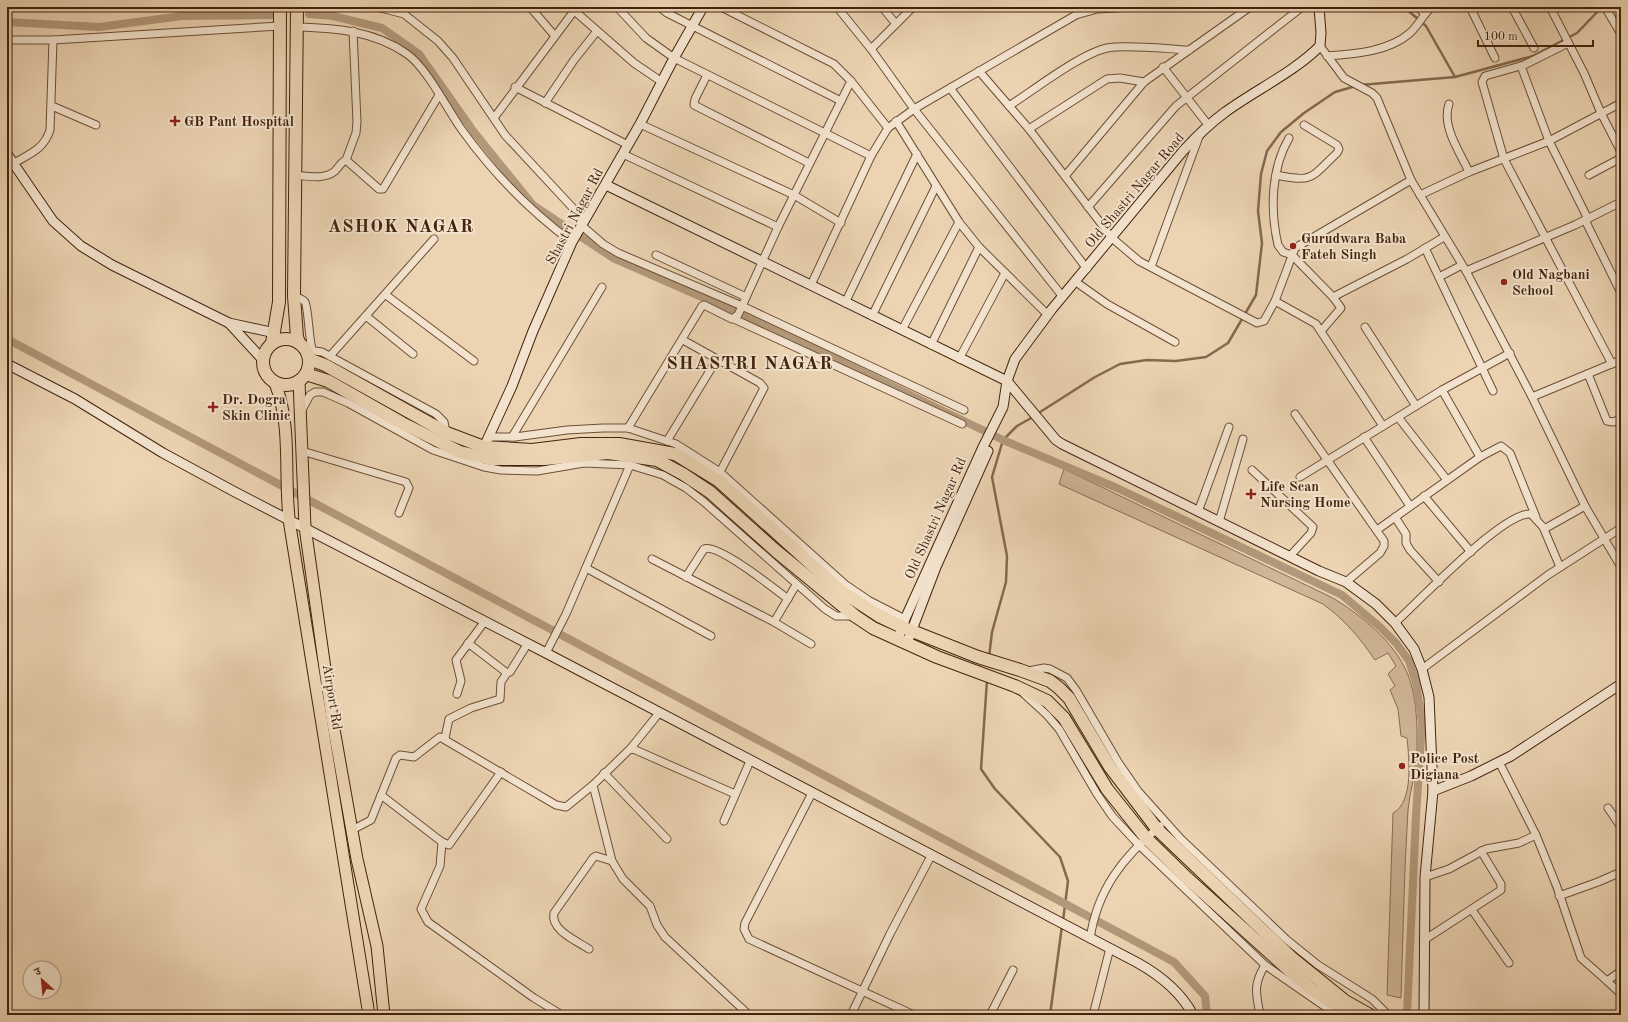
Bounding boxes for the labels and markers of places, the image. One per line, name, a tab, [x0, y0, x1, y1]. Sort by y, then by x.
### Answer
marker: GB Pant Hospital	[169, 115, 181, 127]
place label: GB Pant Hospital	[184, 115, 294, 129]
place label: Gurudwara Baba Fateh Singh	[1301, 232, 1406, 262]
marker: Gurudwara Baba Fateh Singh	[1288, 241, 1298, 251]
place label: Old Nagbani School	[1512, 268, 1590, 298]
marker: Old Nagbani School	[1499, 277, 1509, 287]
place label: Dr. Dogra Skin Clinic	[222, 393, 291, 423]
marker: Dr. Dogra Skin Clinic	[207, 401, 219, 413]
place label: Life Scan Nursing Home	[1260, 480, 1351, 510]
marker: Life Scan Nursing Home	[1245, 488, 1257, 500]
place label: Police Post Digiana	[1410, 752, 1479, 782]
marker: Police Post Digiana	[1397, 761, 1407, 771]

